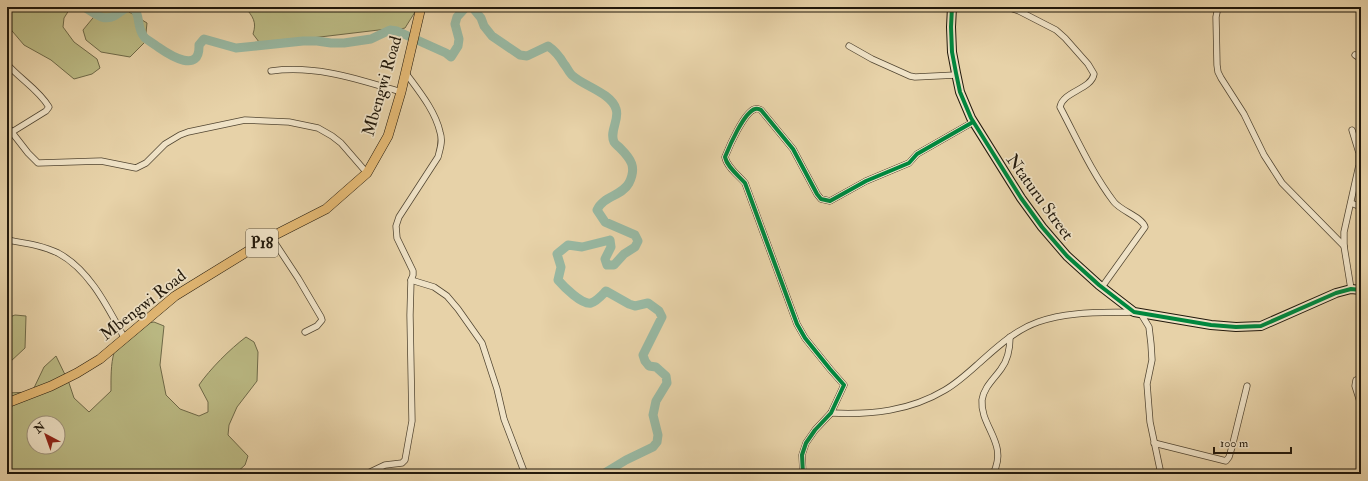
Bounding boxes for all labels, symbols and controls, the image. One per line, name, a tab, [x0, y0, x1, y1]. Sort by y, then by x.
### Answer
street label: Mbengwi Road	[358, 33, 406, 138]
street label: Ntaturu Street	[1002, 150, 1079, 245]
road number: P18	[246, 229, 278, 257]
street label: Mbengwi Road	[96, 265, 191, 345]
north arrow	[26, 415, 66, 455]
text: N	[31, 419, 49, 437]
scale bar	[1214, 429, 1291, 455]
text: 100 m	[1220, 436, 1249, 451]

